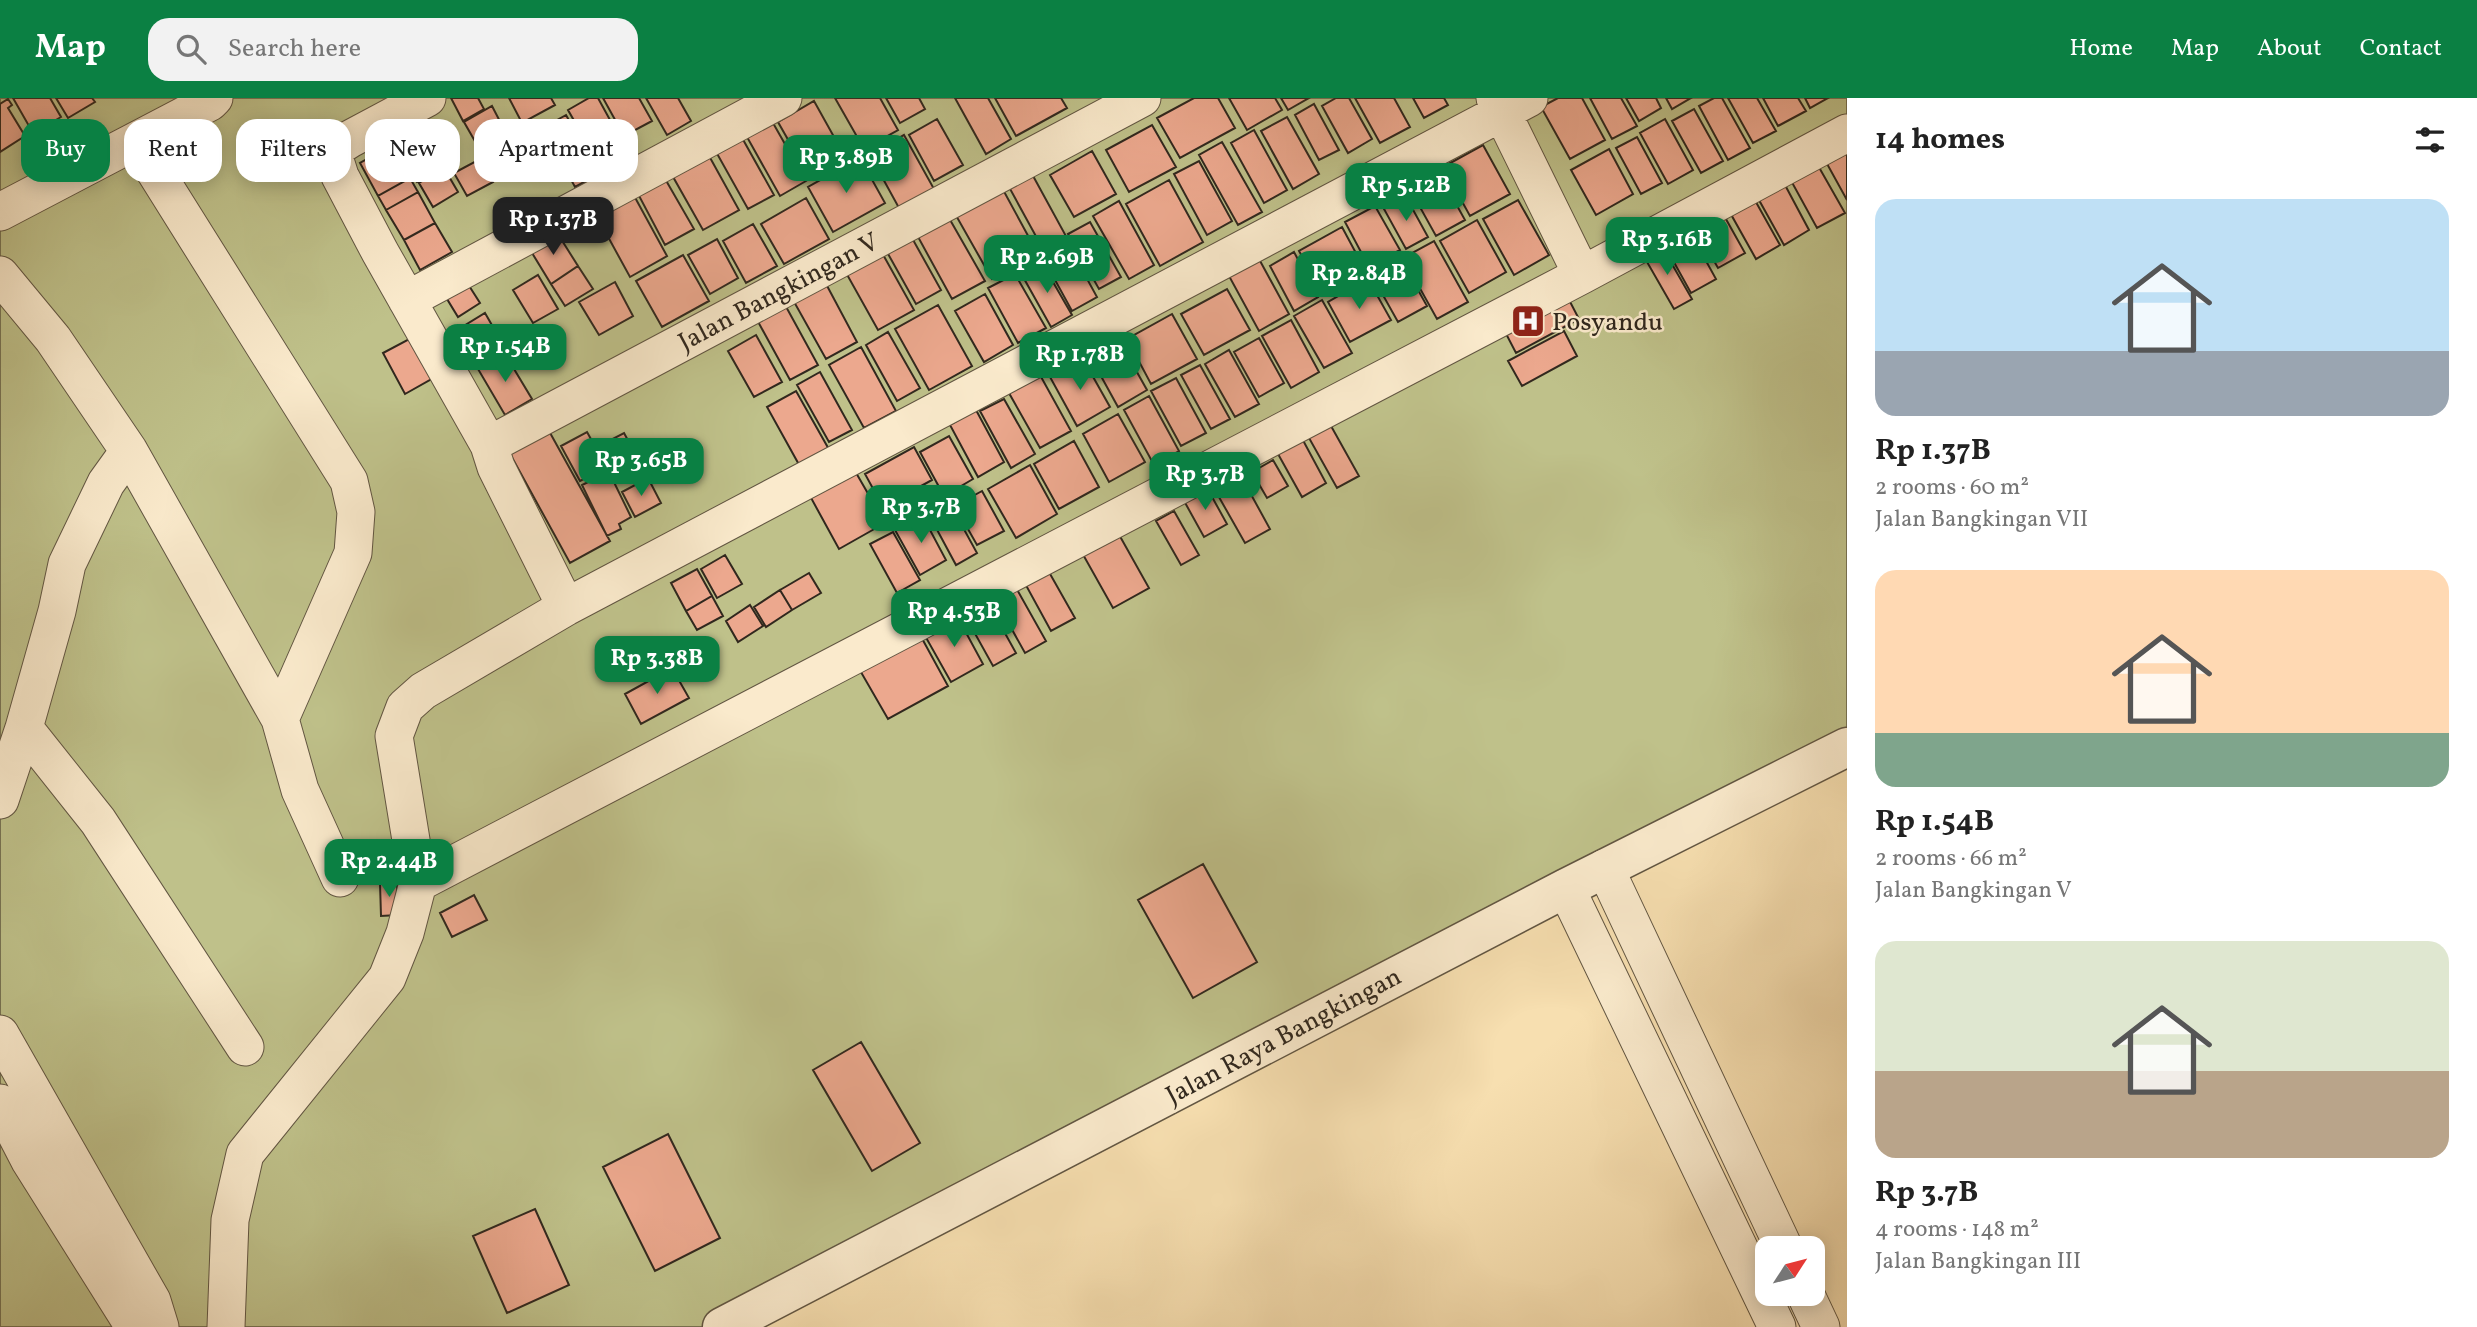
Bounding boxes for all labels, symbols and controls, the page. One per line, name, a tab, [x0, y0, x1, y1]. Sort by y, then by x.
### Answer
search box	[148, 18, 638, 81]
text: Map	[35, 26, 106, 72]
icon: search	[172, 30, 210, 68]
text: Search here	[228, 31, 361, 67]
text: Home	[2069, 32, 2133, 66]
text: Map	[2171, 32, 2219, 66]
text: About	[2257, 32, 2322, 66]
text: Contact	[2360, 32, 2442, 66]
chip: Buy	[21, 119, 110, 182]
chip: Rent	[124, 119, 222, 182]
chip: Filters	[236, 119, 351, 182]
chip: New	[365, 119, 460, 182]
chip: Apartment	[474, 119, 638, 182]
text: 14 homes	[1875, 119, 2005, 161]
icon: filters	[2411, 121, 2449, 159]
pin: Rp 3.89B	[774, 136, 918, 195]
text: Rp 3.89B	[799, 142, 893, 174]
pin: Rp 5.12B	[1334, 164, 1478, 223]
text: Rp 5.12B	[1361, 170, 1451, 202]
pin: Rp 1.37B	[481, 198, 625, 257]
text: Rp 1.37B	[509, 204, 597, 236]
pin: Rp 3.16B	[1595, 218, 1739, 277]
text: Rp 3.16B	[1622, 224, 1712, 256]
street label: Jalan Bangkingan V	[672, 225, 886, 361]
pin: Rp 2.69B	[975, 236, 1119, 295]
text: Rp 2.69B	[1000, 242, 1094, 274]
icon: home	[2099, 245, 2225, 371]
pin: Rp 2.84B	[1287, 252, 1431, 311]
text: Rp 2.84B	[1311, 258, 1407, 290]
hospital icon: Posyandu	[1509, 302, 1547, 340]
place label: Posyandu	[1552, 305, 1663, 341]
pin: Rp 1.54B	[433, 324, 577, 384]
text: Rp 1.54B	[459, 331, 551, 363]
pin: Rp 1.78B	[1008, 332, 1152, 392]
text: Rp 1.78B	[1036, 339, 1124, 371]
text: Rp 1.37B	[1875, 430, 1991, 472]
pin: Rp 3.65B	[569, 438, 713, 498]
text: Rp 3.65B	[595, 445, 687, 477]
pin: Rp 3.7B	[1140, 452, 1270, 512]
text: Rp 3.7B	[1165, 459, 1245, 491]
text: 2 rooms · 60 m²	[1875, 472, 2029, 504]
pin: Rp 3.7B	[856, 486, 986, 545]
text: Rp 3.7B	[881, 492, 961, 524]
text: Jalan Bangkingan VII	[1875, 504, 2088, 536]
pin: Rp 4.53B	[882, 589, 1026, 649]
text: Rp 4.53B	[907, 596, 1001, 628]
icon: home	[2099, 616, 2225, 742]
pin: Rp 3.38B	[585, 636, 729, 696]
text: Rp 3.38B	[611, 643, 703, 675]
text: Rp 1.54B	[1875, 801, 1994, 843]
pin: Rp 2.44B	[317, 840, 461, 899]
text: 2 rooms · 66 m²	[1875, 843, 2027, 875]
text: Rp 2.44B	[340, 846, 438, 878]
text: Jalan Bangkingan V	[1875, 875, 2072, 907]
street label: Jalan Raya Bangkingan	[1160, 959, 1408, 1114]
icon: home	[2099, 987, 2225, 1113]
text: Rp 3.7B	[1875, 1172, 1978, 1214]
text: 4 rooms · 148 m²	[1875, 1214, 2039, 1246]
north arrow	[1755, 1236, 1825, 1306]
map controls	[1755, 1236, 1825, 1306]
text: Jalan Bangkingan III	[1875, 1246, 2081, 1278]

